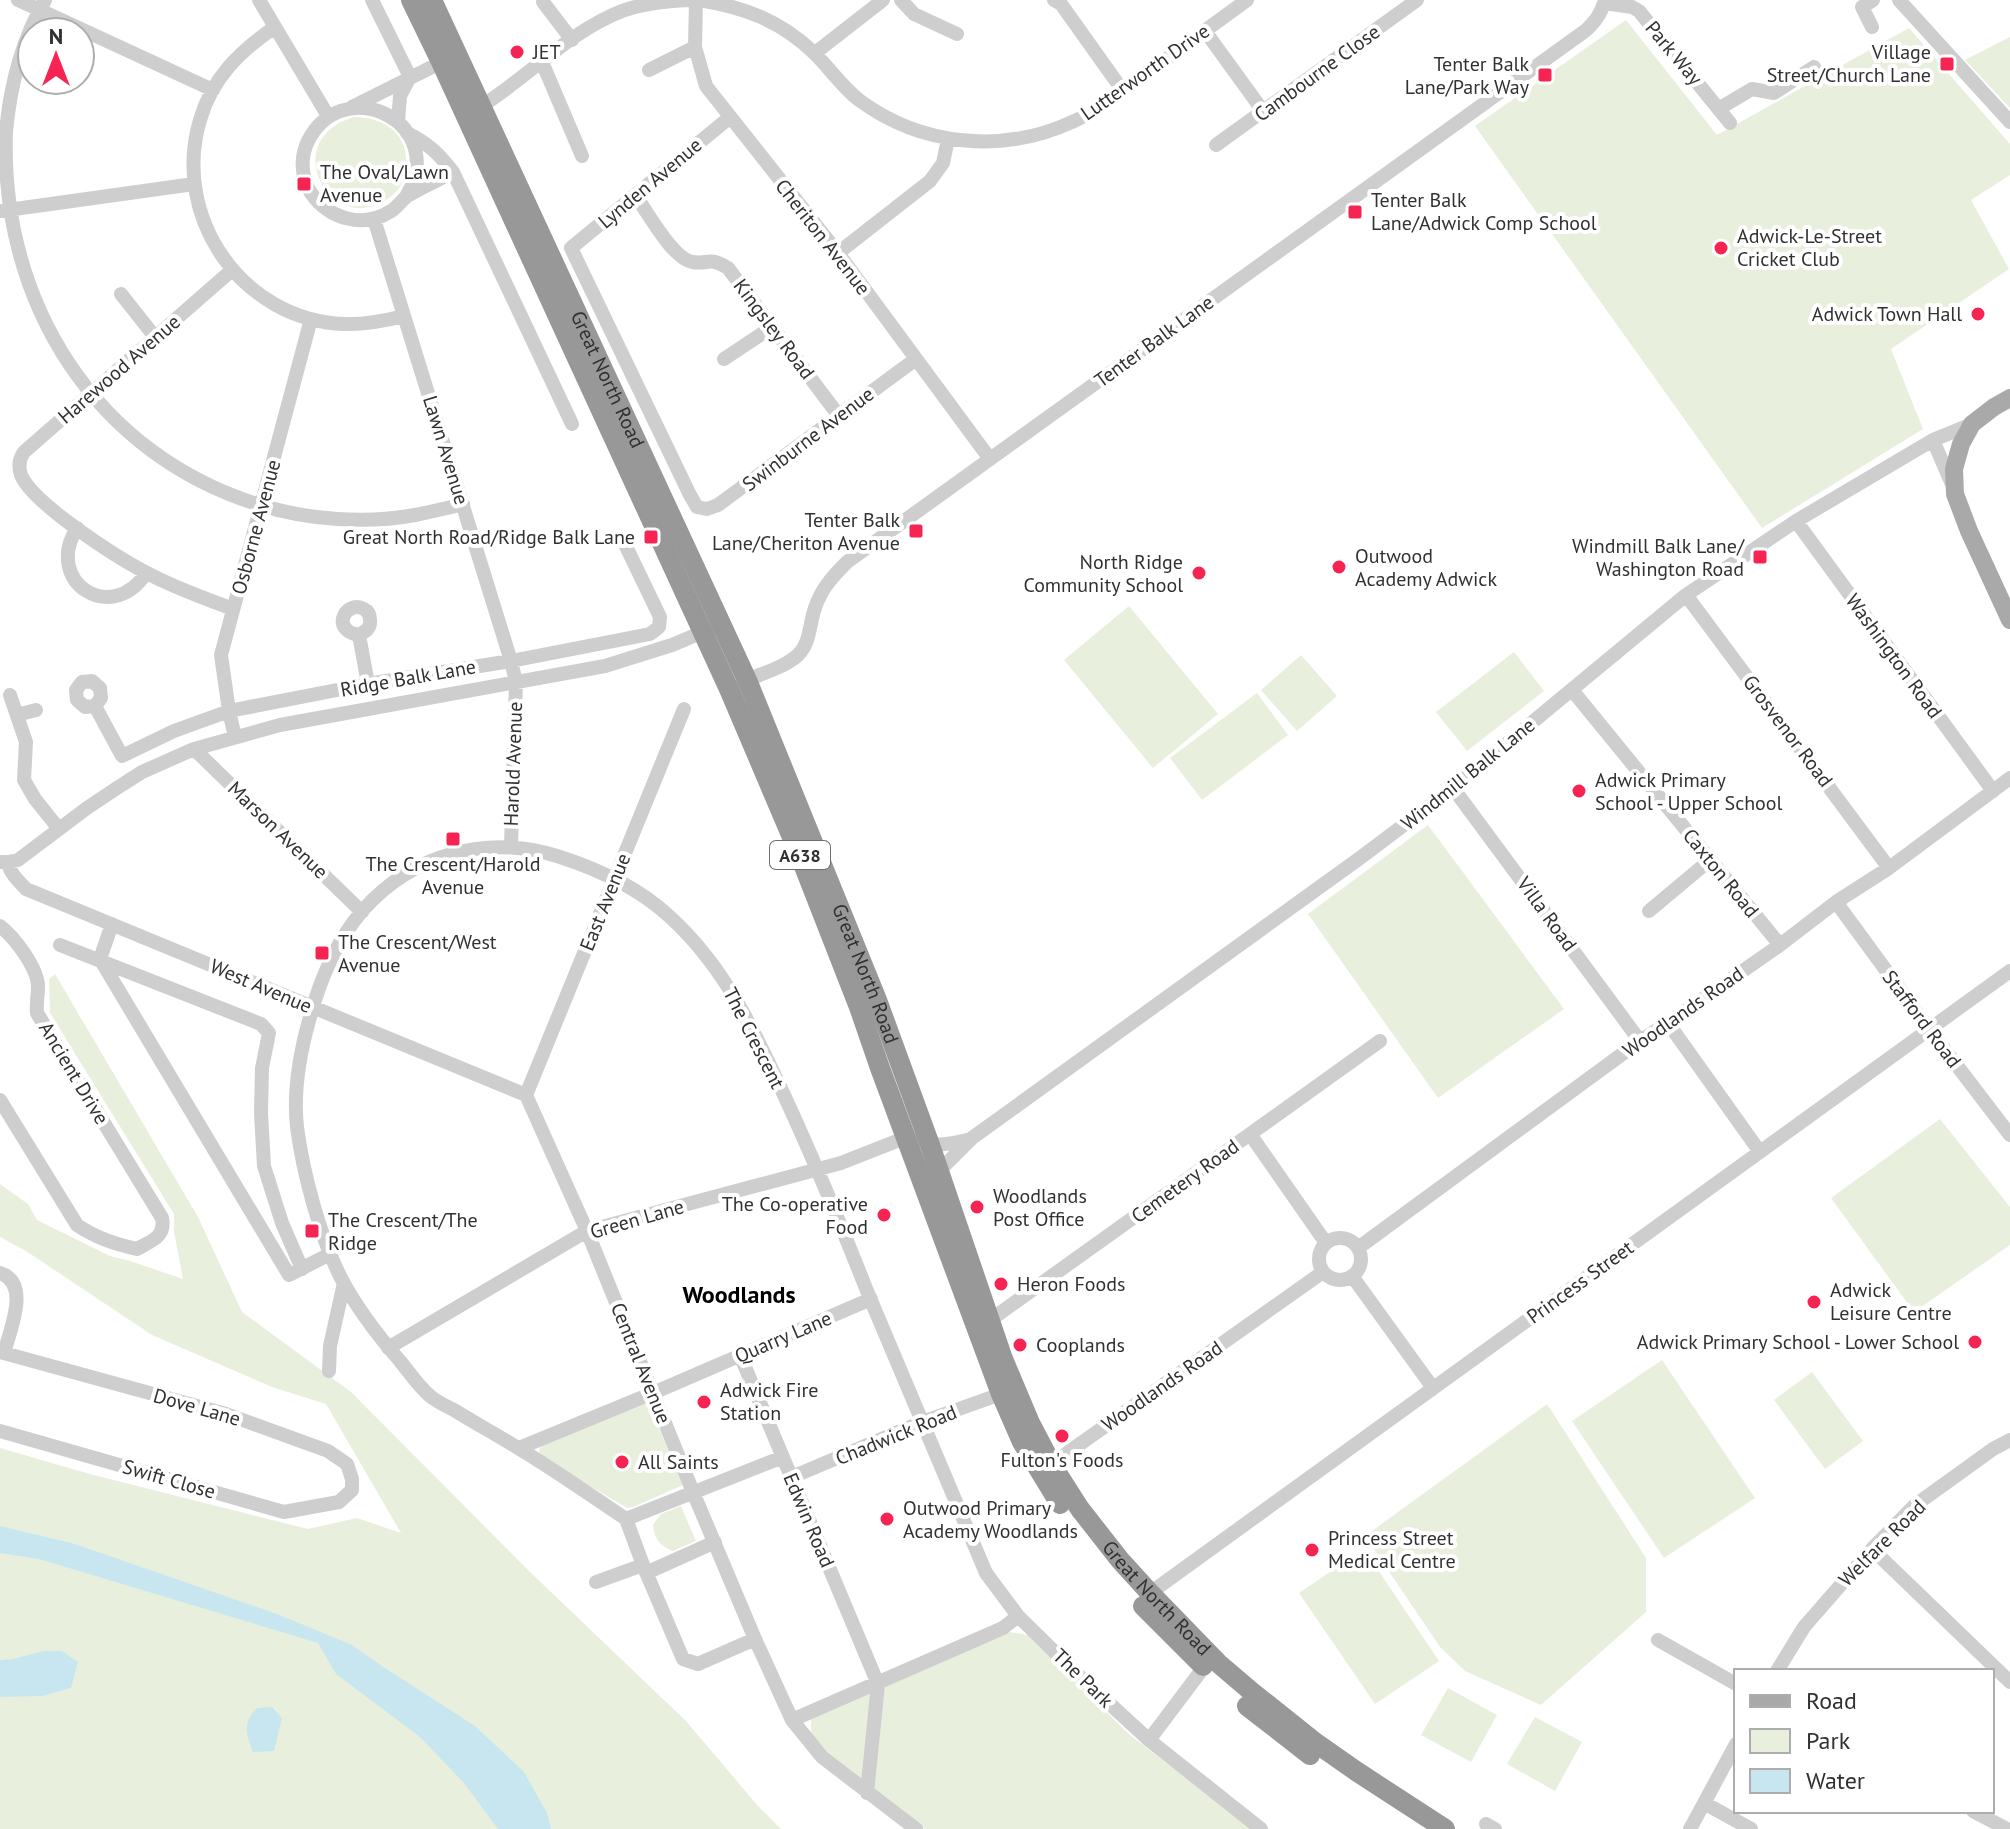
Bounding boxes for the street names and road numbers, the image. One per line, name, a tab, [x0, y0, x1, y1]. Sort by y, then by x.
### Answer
street label: Park Way	[1640, 15, 1709, 91]
street label: Lutterworth Drive	[1075, 18, 1215, 126]
street label: Cambourne Close	[1249, 19, 1385, 127]
street label: Lynden Avenue	[593, 132, 707, 234]
street label: Cheriton Avenue	[770, 174, 876, 300]
street label: Kingsley Road	[728, 273, 820, 385]
street label: Tenter Balk Lane	[1089, 289, 1219, 393]
street label: Great North Road	[565, 307, 651, 452]
street label: Harewood Avenue	[52, 309, 186, 429]
street label: Swinburne Avenue	[737, 381, 879, 497]
street label: Lawn Avenue	[417, 392, 475, 508]
street label: Osborne Avenue	[225, 457, 287, 597]
street label: Washington Road	[1840, 589, 1948, 723]
street label: Ridge Balk Lane	[338, 653, 478, 703]
street label: Grosvenor Road	[1737, 670, 1839, 792]
street label: Harold Avenue	[498, 701, 528, 827]
street label: Windmill Balk Lane	[1396, 712, 1540, 836]
street label: Marson Avenue	[222, 776, 334, 884]
street label: Caxton Road	[1677, 823, 1765, 923]
road number: A638	[770, 841, 830, 869]
street label: East Avenue	[574, 849, 636, 955]
street label: Villa Road	[1511, 871, 1583, 956]
street label: Great North Road	[826, 900, 905, 1047]
street label: West Avenue	[206, 953, 316, 1019]
street label: Woodlands Road	[1618, 961, 1748, 1063]
street label: Stafford Road	[1877, 965, 1967, 1073]
street label: The Crescent	[717, 983, 791, 1093]
street label: Ancient Drive	[33, 1017, 115, 1129]
street label: Cemetery Road	[1126, 1133, 1244, 1229]
street label: Green Lane	[587, 1193, 687, 1245]
street label: Princess Street	[1522, 1234, 1639, 1329]
street label: Central Avenue	[605, 1299, 677, 1427]
street label: Quarry Lane	[731, 1305, 835, 1369]
street label: Woodlands Road	[1097, 1335, 1227, 1437]
street label: Dove Lane	[150, 1382, 244, 1432]
street label: Chadwick Road	[831, 1399, 961, 1471]
street label: Swift Close	[120, 1453, 218, 1505]
street label: Edwin Road	[777, 1469, 841, 1571]
street label: Welfare Road	[1833, 1494, 1931, 1592]
street label: Great North Road	[1097, 1535, 1217, 1661]
street label: The Park	[1047, 1643, 1119, 1713]

